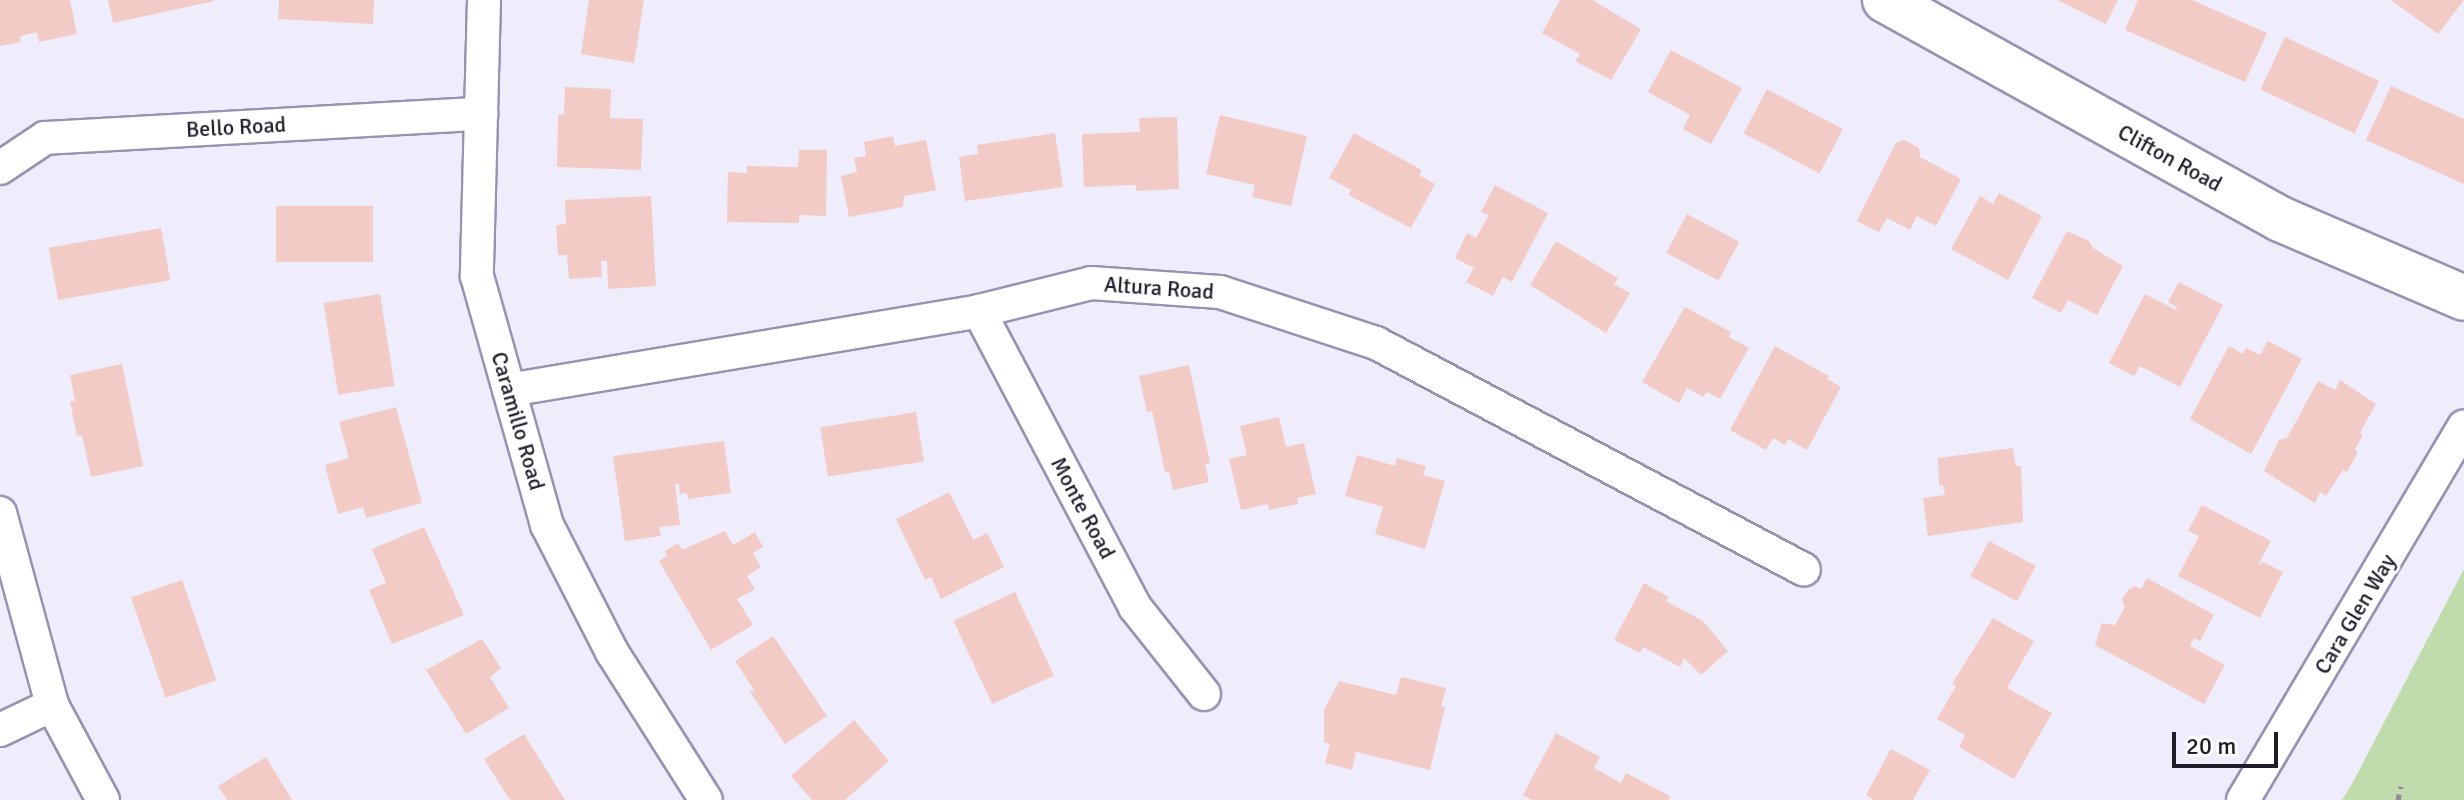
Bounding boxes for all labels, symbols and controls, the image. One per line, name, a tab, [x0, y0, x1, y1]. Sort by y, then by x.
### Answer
street label: Bello Road	[185, 111, 287, 143]
street label: Clifton Road	[2113, 119, 2227, 197]
street label: Altura Road	[1103, 271, 1215, 305]
street label: Caramillo Road	[486, 349, 550, 493]
street label: Monte Road	[1045, 453, 1121, 563]
street label: Cara Glen Way	[2309, 549, 2401, 679]
scale bar	[2176, 716, 2282, 766]
text: 20 m	[2186, 731, 2236, 761]

